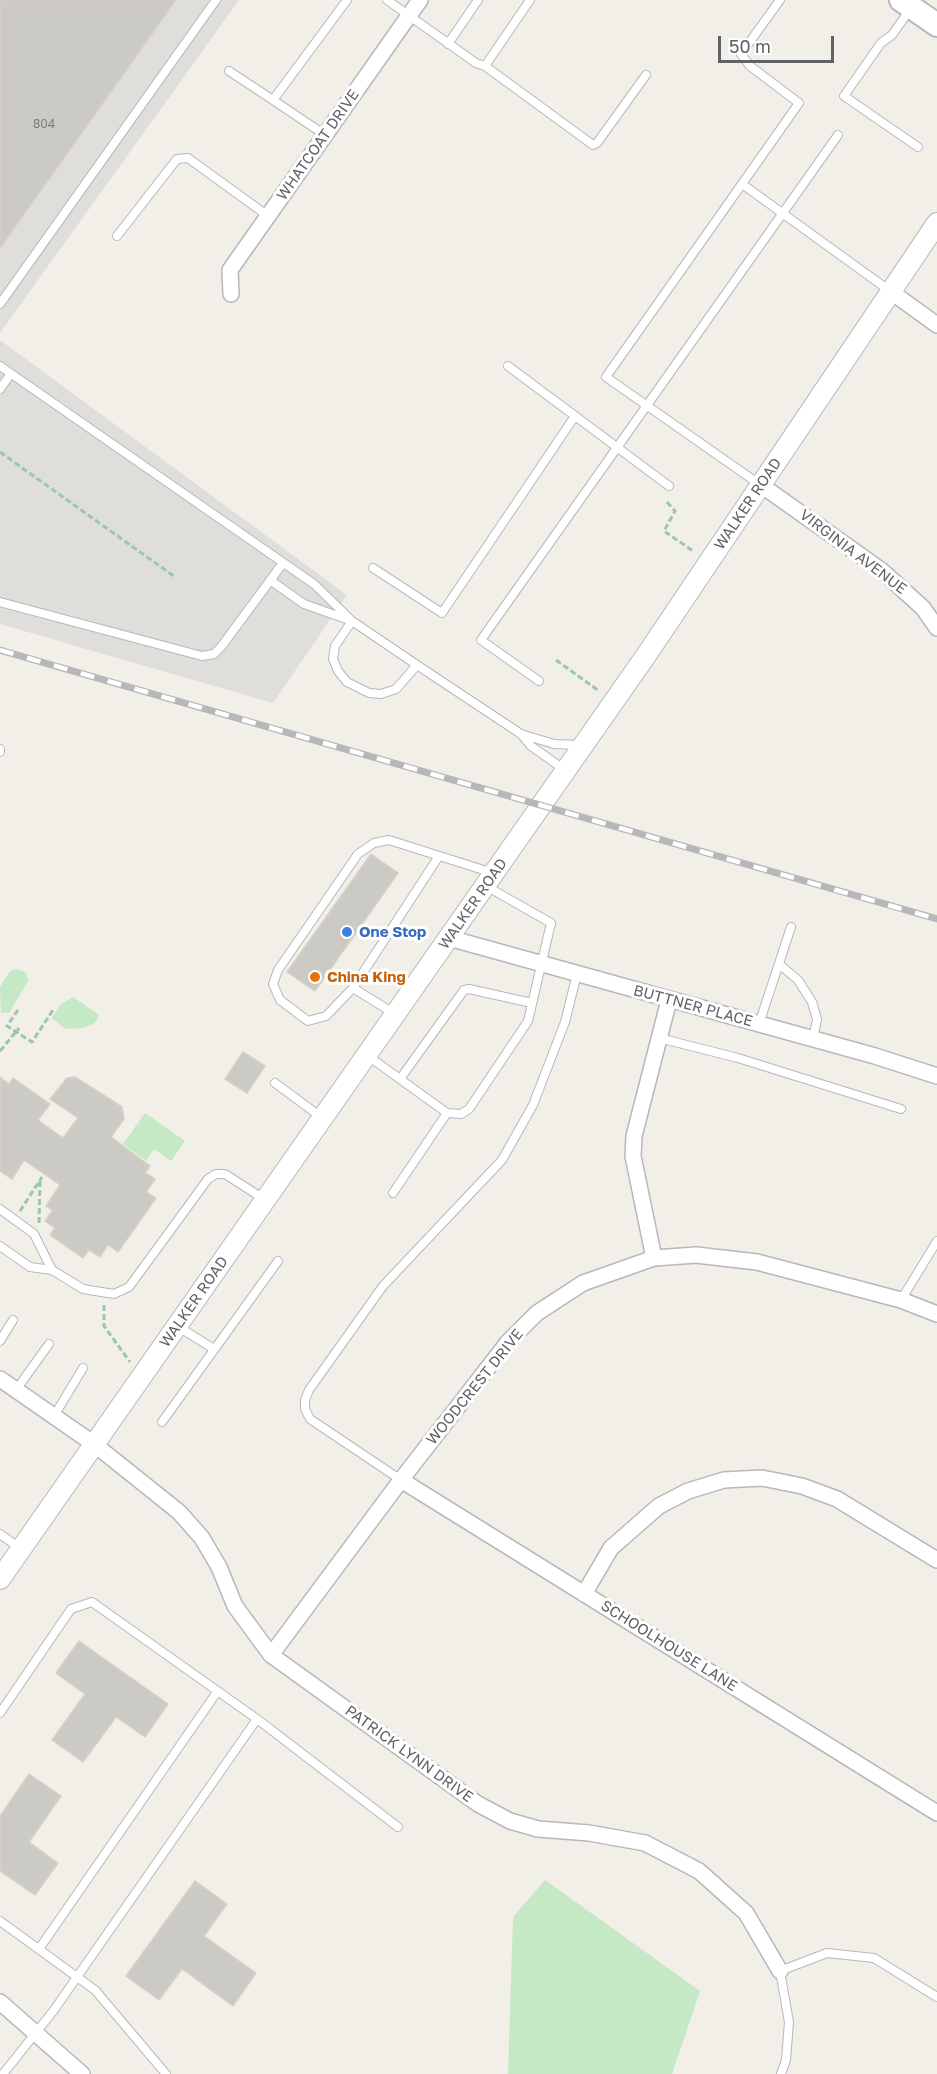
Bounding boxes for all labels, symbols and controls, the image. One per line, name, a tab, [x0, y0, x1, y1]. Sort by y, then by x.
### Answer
scale bar	[721, 24, 836, 62]
text: 50 m	[729, 35, 771, 57]
street label: WHATCOAT DRIVE	[273, 86, 363, 204]
house number: 804	[33, 117, 55, 131]
street label: WALKER ROAD	[711, 455, 785, 553]
street label: VIRGINIA AVENUE	[796, 506, 910, 598]
street label: WALKER ROAD	[435, 855, 511, 953]
place label: One Stop	[359, 923, 426, 941]
marker: One Stop	[340, 925, 354, 939]
place label: China King	[327, 968, 406, 986]
marker: China King	[308, 970, 322, 984]
street label: BUTTNER PLACE	[631, 981, 755, 1031]
street label: WALKER ROAD	[156, 1253, 232, 1351]
street label: WOODCREST DRIVE	[423, 1326, 527, 1448]
street label: SCHOOLHOUSE LANE	[597, 1597, 741, 1695]
street label: PATRICK LYNN DRIVE	[342, 1702, 476, 1806]

